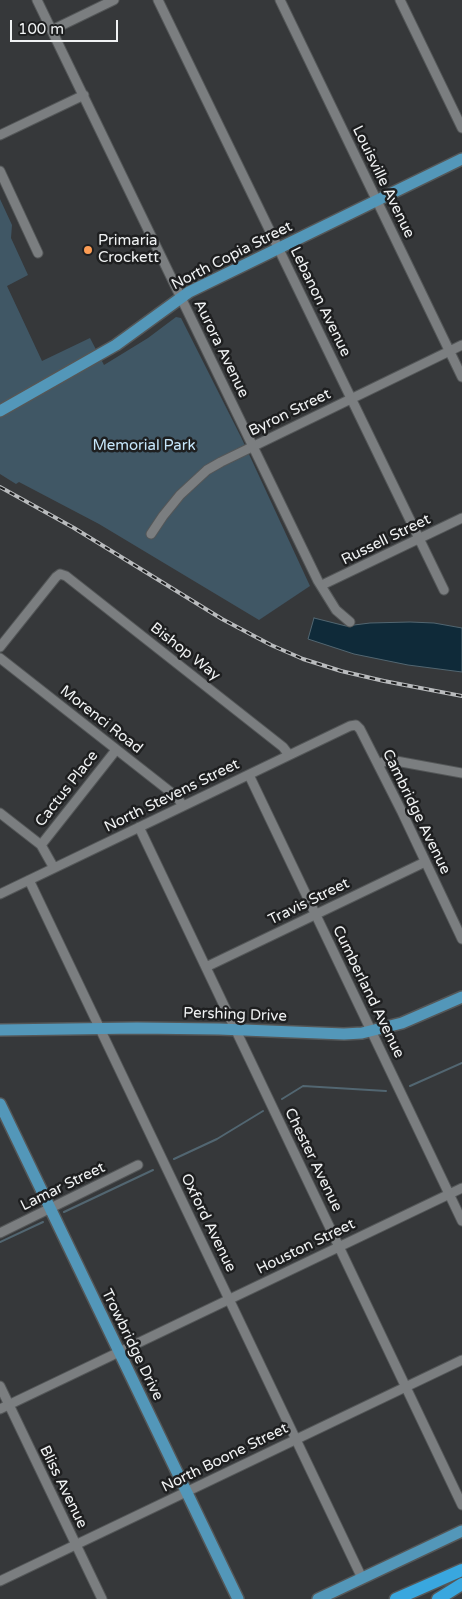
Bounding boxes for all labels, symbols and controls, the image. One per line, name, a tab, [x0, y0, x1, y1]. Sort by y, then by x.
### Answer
scale bar	[12, 10, 120, 42]
text: 100 m	[18, 20, 64, 38]
street label: Louisville Avenue	[348, 123, 418, 241]
street label: North Copia Street	[169, 218, 295, 294]
place label: Primaria Crockett	[98, 232, 159, 267]
marker: Primaria Crockett	[82, 244, 94, 256]
street label: Lebanon Avenue	[286, 244, 354, 360]
street label: Aurora Avenue	[190, 297, 252, 401]
street label: Byron Street	[246, 385, 334, 441]
park label: Memorial Park	[92, 437, 196, 455]
street label: Russell Street	[338, 511, 434, 569]
street label: Bishop Way	[146, 619, 224, 685]
street label: Morenci Road	[56, 682, 146, 758]
street label: Cactus Place	[32, 747, 102, 831]
street label: Cambridge Avenue	[378, 747, 454, 877]
street label: North Stevens Street	[102, 756, 242, 836]
street label: Travis Street	[266, 875, 352, 929]
street label: Cumberland Avenue	[328, 923, 408, 1061]
street label: Pershing Drive	[183, 1004, 287, 1026]
street label: Chester Avenue	[280, 1105, 346, 1215]
street label: Lamar Street	[18, 1159, 108, 1215]
street label: Oxford Avenue	[176, 1171, 240, 1275]
street label: Houston Street	[254, 1215, 358, 1279]
street label: Trowbridge Drive	[97, 1286, 167, 1404]
street label: North Boone Street	[159, 1420, 291, 1496]
street label: Bliss Avenue	[35, 1443, 91, 1531]

